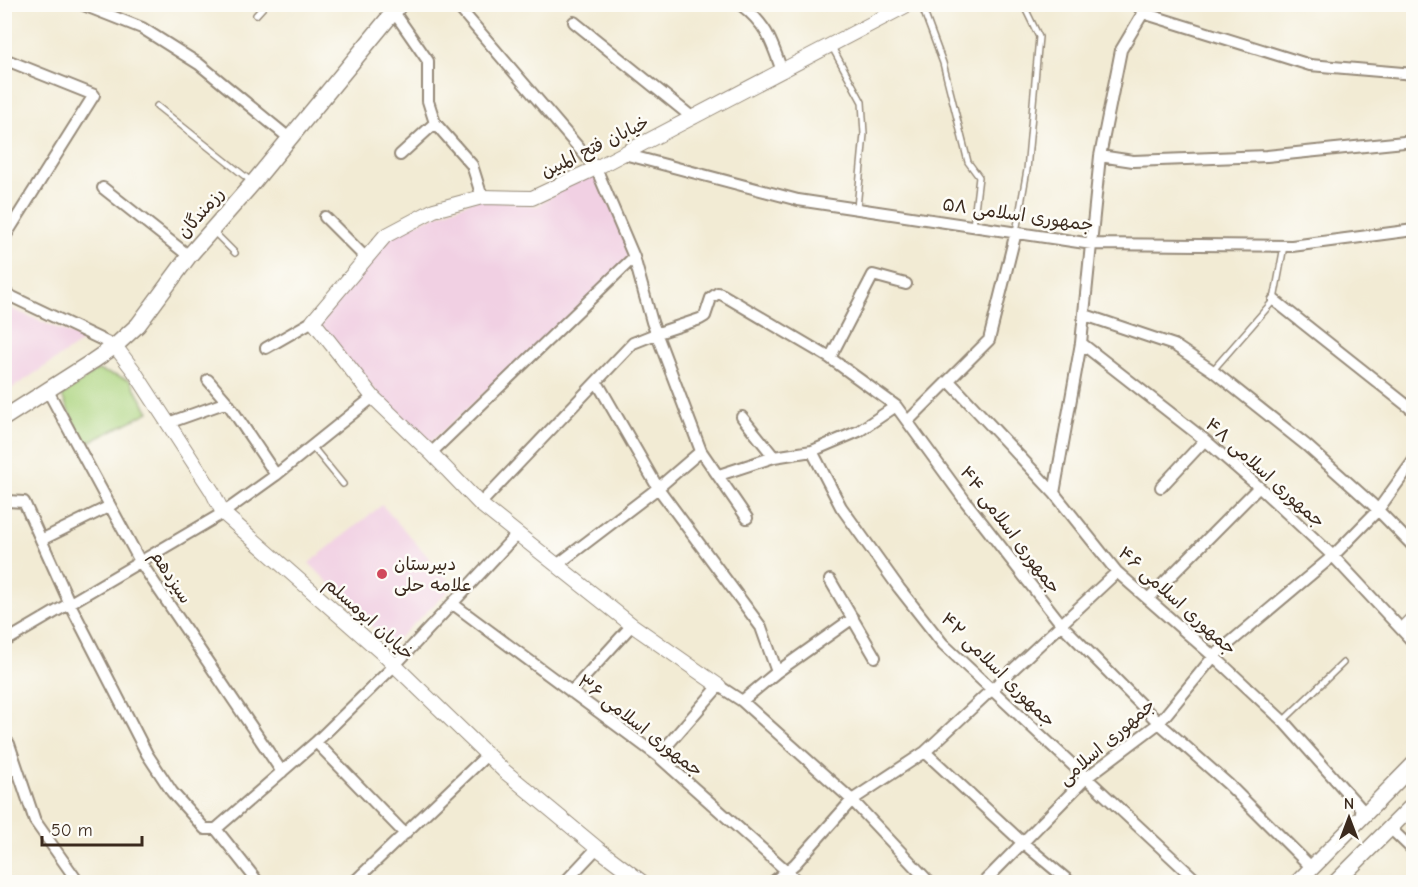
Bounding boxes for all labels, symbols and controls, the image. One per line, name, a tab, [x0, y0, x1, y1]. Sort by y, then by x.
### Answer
street label: خیابان فتح المبین	[537, 112, 653, 183]
street label: رزمندگان	[173, 183, 229, 243]
street label: جمهوری اسلامی ۵۸	[941, 194, 1095, 237]
street label: جمهوری اسلامی ۴۸	[1200, 414, 1329, 533]
street label: جمهوری اسلامی ۴۴	[954, 462, 1065, 599]
street label: جمهوری اسلامی ۴۶	[1113, 542, 1240, 660]
street label: سیزدهم	[143, 546, 196, 609]
place label: دبیرستان علامه حلی	[394, 554, 473, 596]
marker: دبیرستان علامه حلی	[375, 567, 389, 581]
street label: خیابان ابومسلم	[318, 573, 418, 667]
street label: جمهوری اسلامی ۴۲	[936, 608, 1060, 732]
street label: جمهوری اسلامی ۳۶	[573, 671, 707, 782]
street label: جمهوری اسلامی	[1054, 694, 1160, 790]
north arrow	[1319, 788, 1379, 848]
text: N	[1344, 795, 1354, 813]
scale bar	[42, 809, 142, 847]
text: 50 m	[51, 820, 93, 841]

